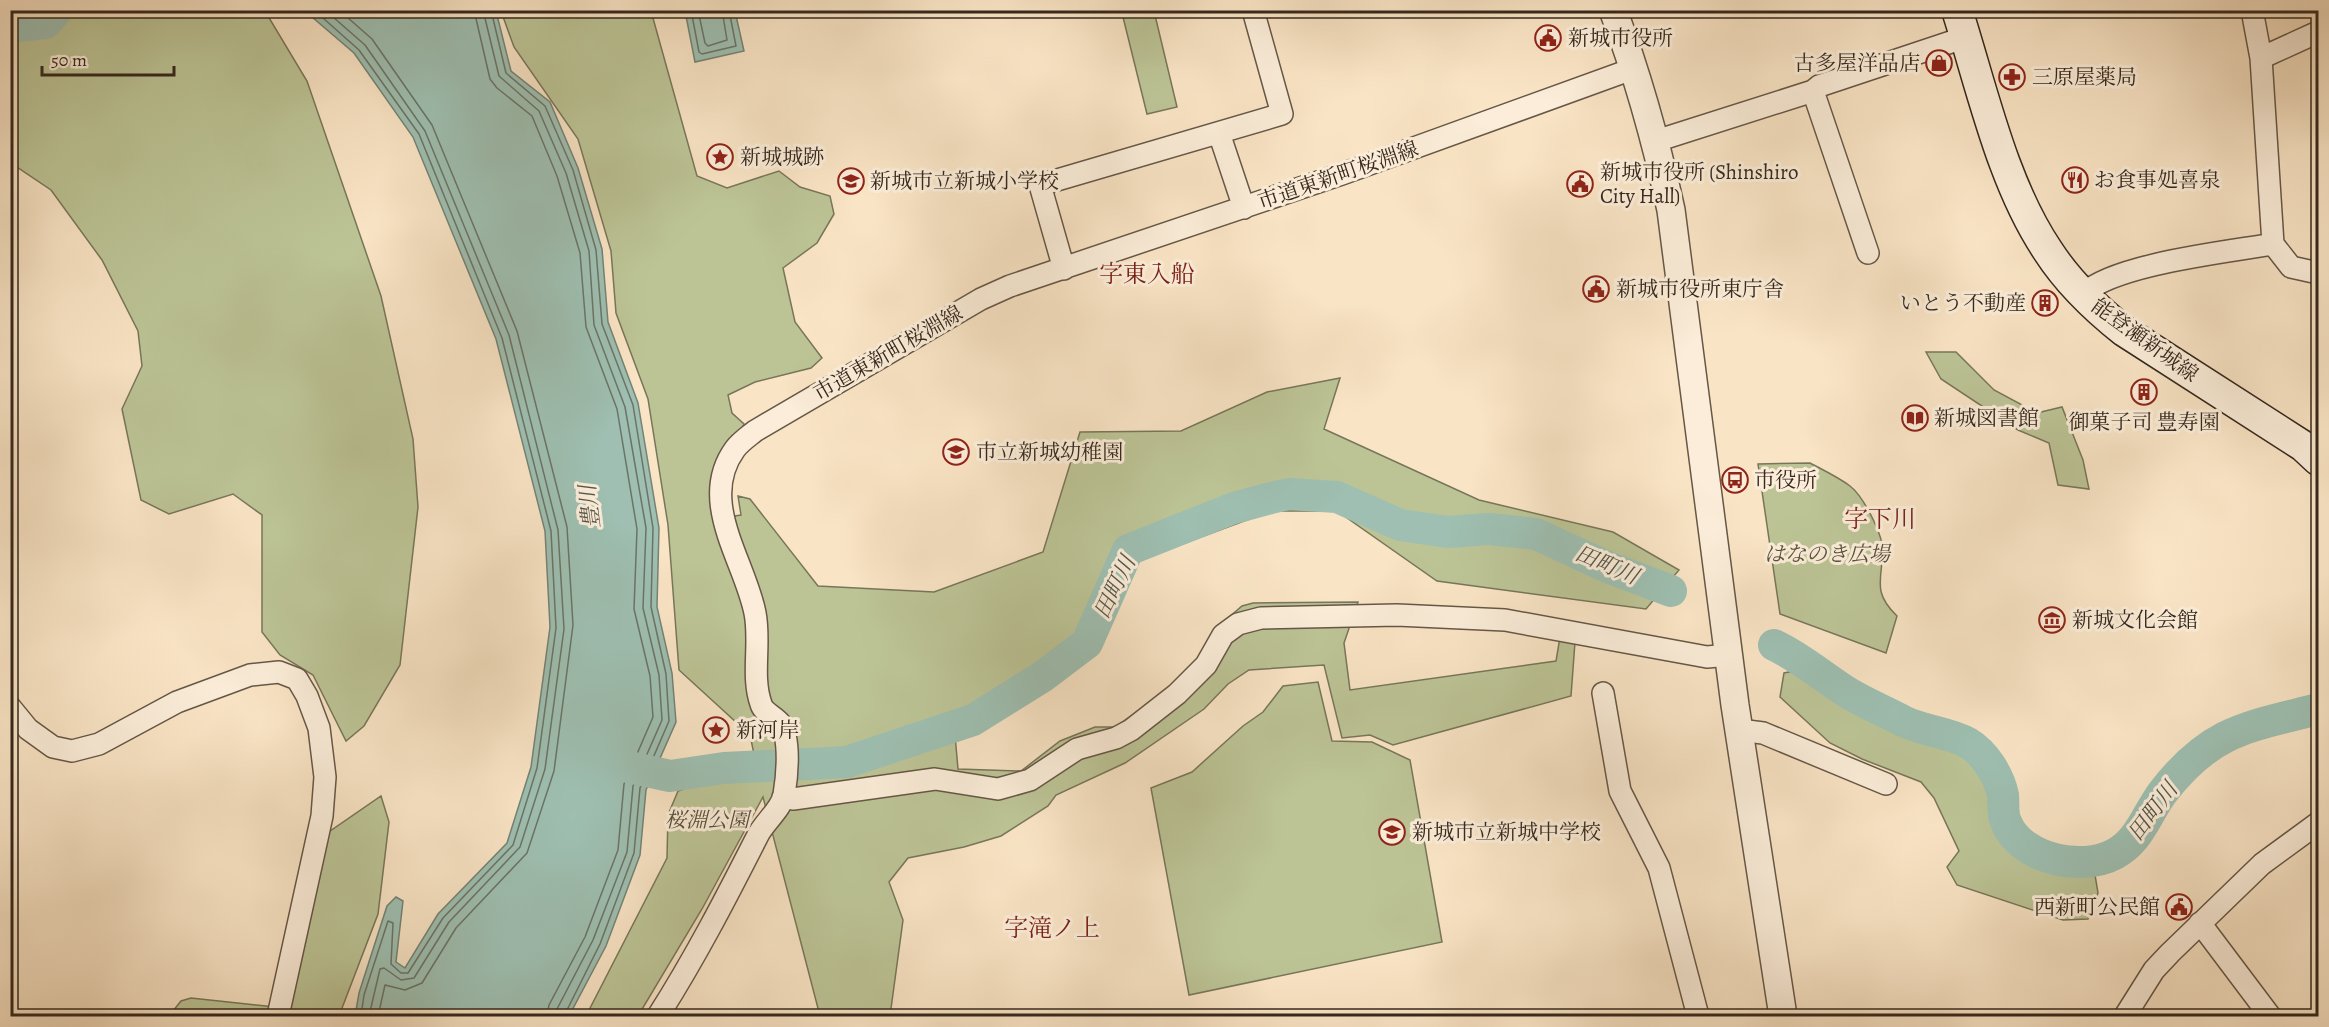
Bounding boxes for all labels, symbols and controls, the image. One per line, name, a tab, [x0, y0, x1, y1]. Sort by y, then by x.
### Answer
public building icon: 新城市役所	[1533, 23, 1563, 53]
place label: 新城市役所	[1568, 24, 1673, 52]
scale bar	[42, 39, 174, 77]
text: 50 m	[51, 48, 87, 72]
shop icon: 古多屋洋品店	[1924, 48, 1954, 78]
place label: 古多屋洋品店	[1794, 49, 1920, 77]
pharmacy icon: 三原屋薬局	[1997, 62, 2027, 92]
place label: 三原屋薬局	[2032, 63, 2137, 91]
street label: 市道東新町桜淵線	[1254, 134, 1422, 216]
place icon: 新城城跡	[705, 142, 735, 172]
place label: 新城城跡	[740, 143, 824, 171]
place label: 新城市役所 (Shinshiro City Hall)	[1600, 158, 1798, 210]
restaurant icon: お食事処喜泉	[2060, 165, 2090, 195]
school or university icon: 新城市立新城小学校	[836, 166, 866, 196]
place label: お食事処喜泉	[2094, 166, 2220, 194]
place label: 新城市立新城小学校	[870, 167, 1059, 195]
public building icon: 新城市役所 (Shinshiro City Hall)	[1565, 169, 1595, 199]
district label: 字東入船	[1099, 258, 1195, 290]
public building icon: 新城市役所東庁舎	[1581, 274, 1611, 304]
place label: 新城市役所東庁舎	[1616, 275, 1784, 303]
building icon: いとう不動産	[2030, 288, 2060, 318]
place label: いとう不動産	[1900, 289, 2026, 317]
street label: 能登瀬新城線	[2086, 292, 2204, 388]
street label: 市道東新町桜淵線	[808, 299, 968, 407]
building icon: 御菓子司 豊寿園	[2129, 377, 2159, 407]
library icon: 新城図書館	[1900, 403, 1930, 433]
place label: 新城図書館	[1934, 404, 2039, 432]
place label: 御菓子司 豊寿園	[2068, 408, 2220, 436]
school or university icon: 市立新城幼稚園	[941, 437, 971, 467]
place label: 市立新城幼稚園	[976, 438, 1123, 466]
bus stop icon: 市役所	[1720, 465, 1750, 495]
place label: 市役所	[1754, 466, 1817, 494]
water label: 豊川	[572, 481, 608, 531]
district label: 字下川	[1844, 503, 1916, 535]
water label: 田町川	[1570, 538, 1645, 592]
park label: はなのき広場	[1764, 540, 1892, 568]
water label: 田町川	[1087, 549, 1144, 624]
museum icon: 新城文化会館	[2037, 605, 2067, 635]
place label: 新城文化会館	[2072, 606, 2198, 634]
place icon: 新河岸	[701, 715, 731, 745]
place label: 新河岸	[736, 716, 799, 744]
water label: 田町川	[2121, 775, 2186, 847]
park label: 桜淵公園	[665, 806, 752, 834]
school or university icon: 新城市立新城中学校	[1377, 817, 1407, 847]
place label: 新城市立新城中学校	[1412, 818, 1601, 846]
public building icon: 西新町公民館	[2164, 892, 2194, 922]
place label: 西新町公民館	[2034, 893, 2160, 921]
district label: 字滝ノ上	[1004, 912, 1100, 944]

